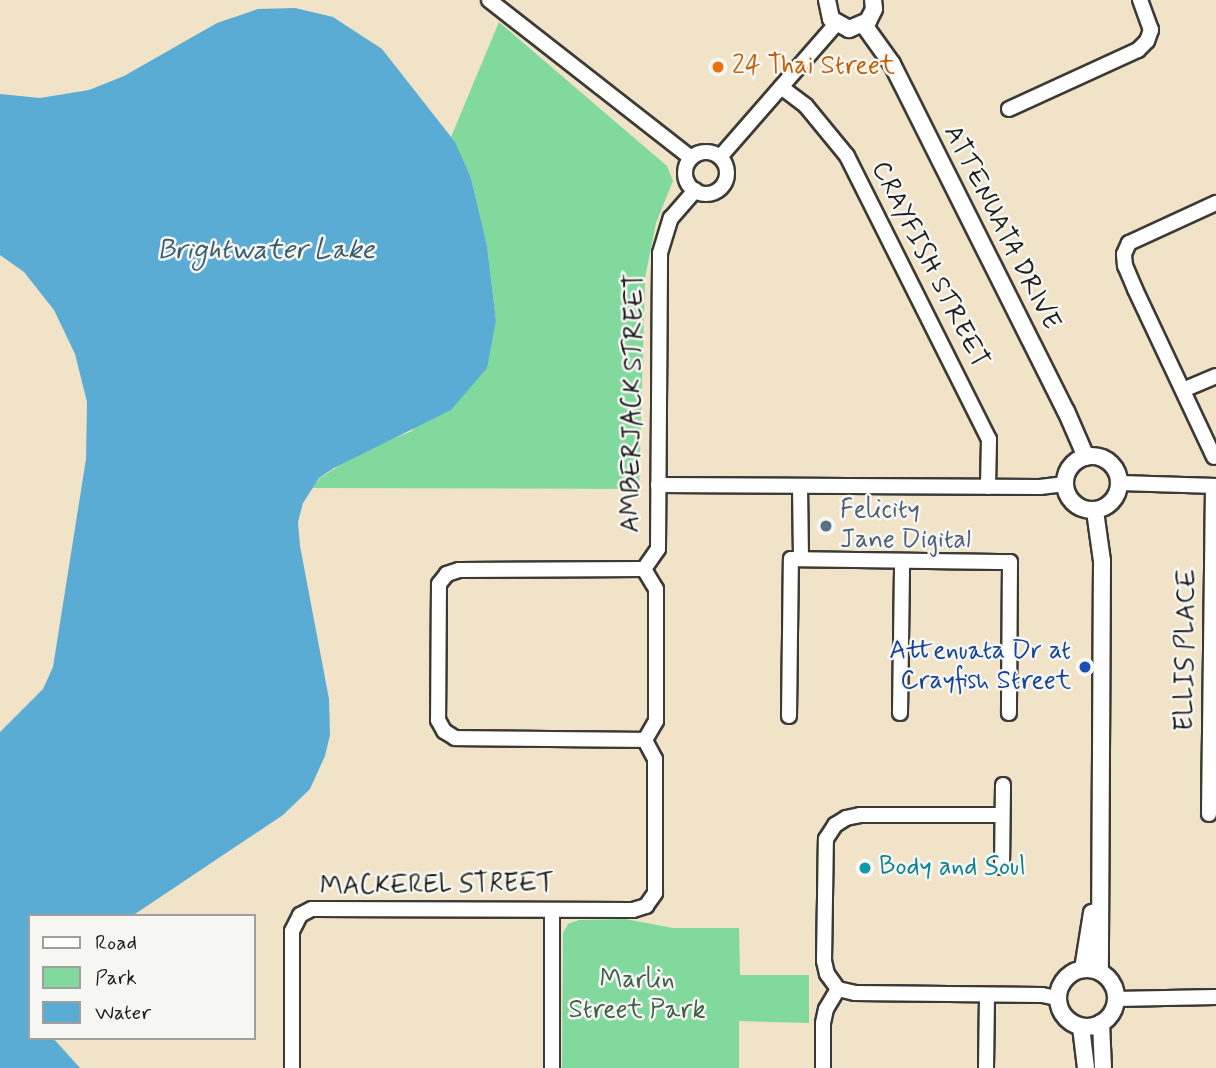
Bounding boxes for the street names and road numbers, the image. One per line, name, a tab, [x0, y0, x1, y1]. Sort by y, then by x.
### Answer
street label: ATTENUATA DRIVE	[934, 116, 1068, 340]
street label: CRAYFISH STREET	[863, 156, 995, 374]
street label: AMBERJACK STREET	[616, 273, 652, 533]
street label: ELLIS PLACE	[1170, 568, 1204, 732]
street label: MACKEREL STREET	[318, 868, 556, 904]

